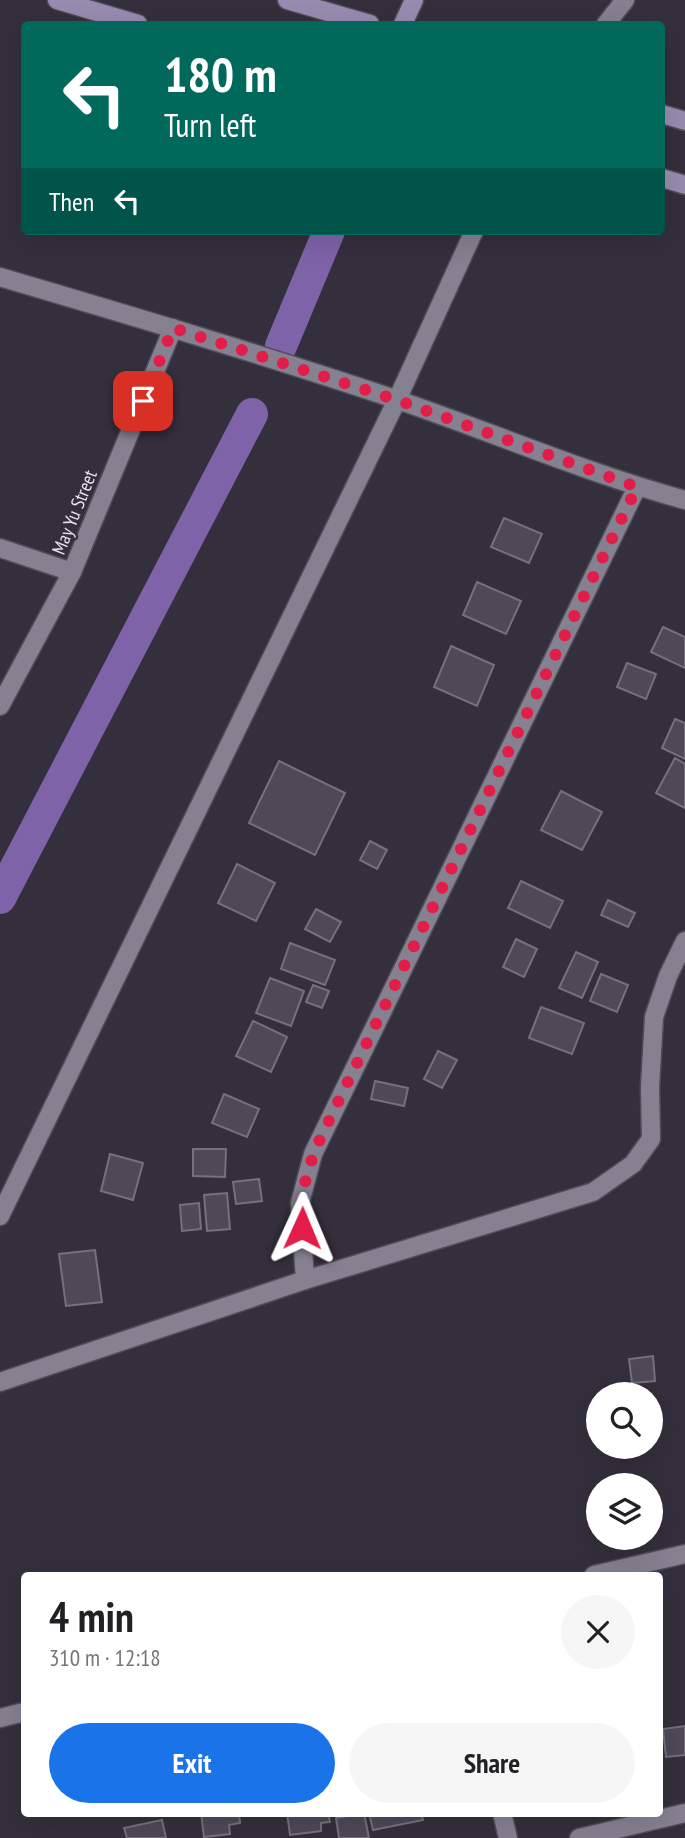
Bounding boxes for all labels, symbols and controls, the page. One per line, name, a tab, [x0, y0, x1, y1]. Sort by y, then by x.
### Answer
text: 180 m	[164, 42, 277, 106]
icon: left	[49, 49, 140, 140]
text: Turn left	[164, 104, 256, 146]
icon: left	[108, 182, 146, 220]
text: Then	[49, 185, 94, 218]
pin	[113, 371, 173, 431]
icon: arrive	[124, 382, 162, 420]
street label: May Yu Street	[46, 466, 102, 558]
position arrow	[265, 1191, 339, 1265]
map controls	[586, 1382, 663, 1550]
button: search	[586, 1382, 663, 1459]
button: layers	[586, 1473, 663, 1550]
text: 4 min	[49, 1589, 134, 1644]
button: close	[561, 1595, 635, 1669]
text: 310 m · 12:18	[49, 1643, 161, 1672]
button: Exit	[49, 1723, 335, 1803]
button: Share	[349, 1723, 635, 1803]

